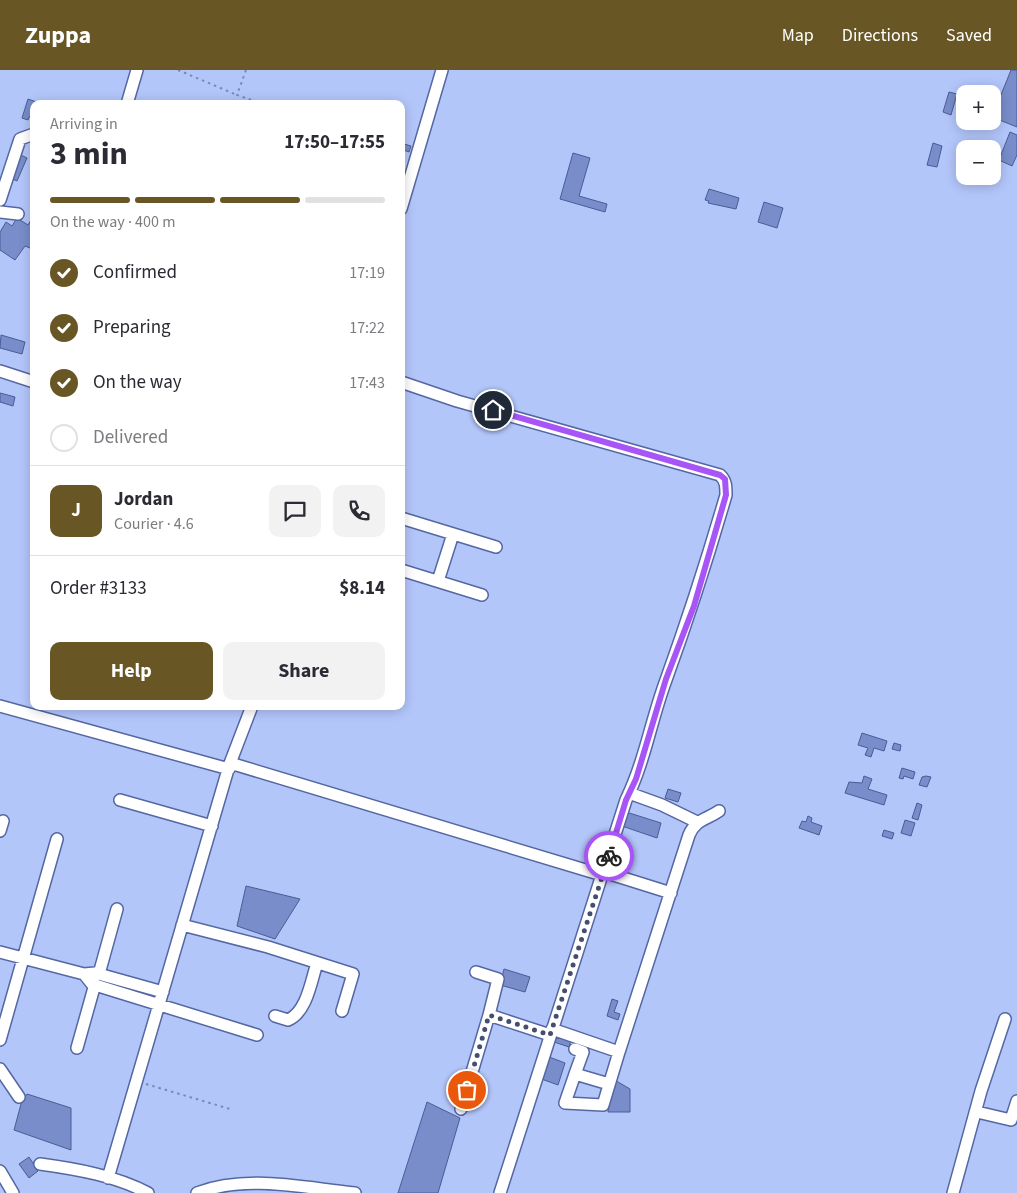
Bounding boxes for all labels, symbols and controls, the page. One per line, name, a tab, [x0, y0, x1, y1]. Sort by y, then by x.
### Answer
text: Zuppa	[25, 18, 91, 53]
text: Map	[782, 23, 814, 48]
text: Directions	[842, 23, 918, 48]
text: Saved	[946, 23, 992, 48]
map controls	[956, 85, 1001, 185]
button: +	[956, 85, 1001, 130]
text: Arriving in	[50, 113, 118, 135]
text: 17:50–17:55	[284, 129, 385, 156]
text: 3 min	[50, 131, 128, 177]
button: −	[956, 140, 1001, 185]
text: On the way · 400 m	[50, 211, 175, 233]
icon: check	[50, 259, 78, 287]
text: Confirmed	[93, 259, 177, 286]
text: 17:19	[349, 262, 385, 284]
icon: check	[50, 314, 78, 342]
text: Preparing	[93, 314, 171, 341]
text: 17:22	[349, 317, 385, 339]
icon: check	[50, 369, 78, 397]
text: On the way	[93, 369, 182, 396]
text: 17:43	[349, 372, 385, 394]
pin	[472, 389, 514, 431]
icon: home	[479, 396, 507, 424]
text: Delivered	[93, 424, 168, 451]
button: chat	[269, 485, 321, 537]
button: phone	[333, 485, 385, 537]
text: Jordan	[114, 486, 173, 513]
text: J	[71, 497, 81, 524]
text: Courier · 4.6	[114, 513, 194, 535]
text: Order #3133	[50, 575, 147, 602]
text: $8.14	[339, 575, 385, 602]
button: Help	[50, 642, 213, 700]
button: Share	[223, 642, 385, 700]
courier	[584, 831, 634, 881]
icon: bike	[595, 842, 623, 870]
pin	[446, 1069, 488, 1111]
icon: bag	[453, 1076, 481, 1104]

